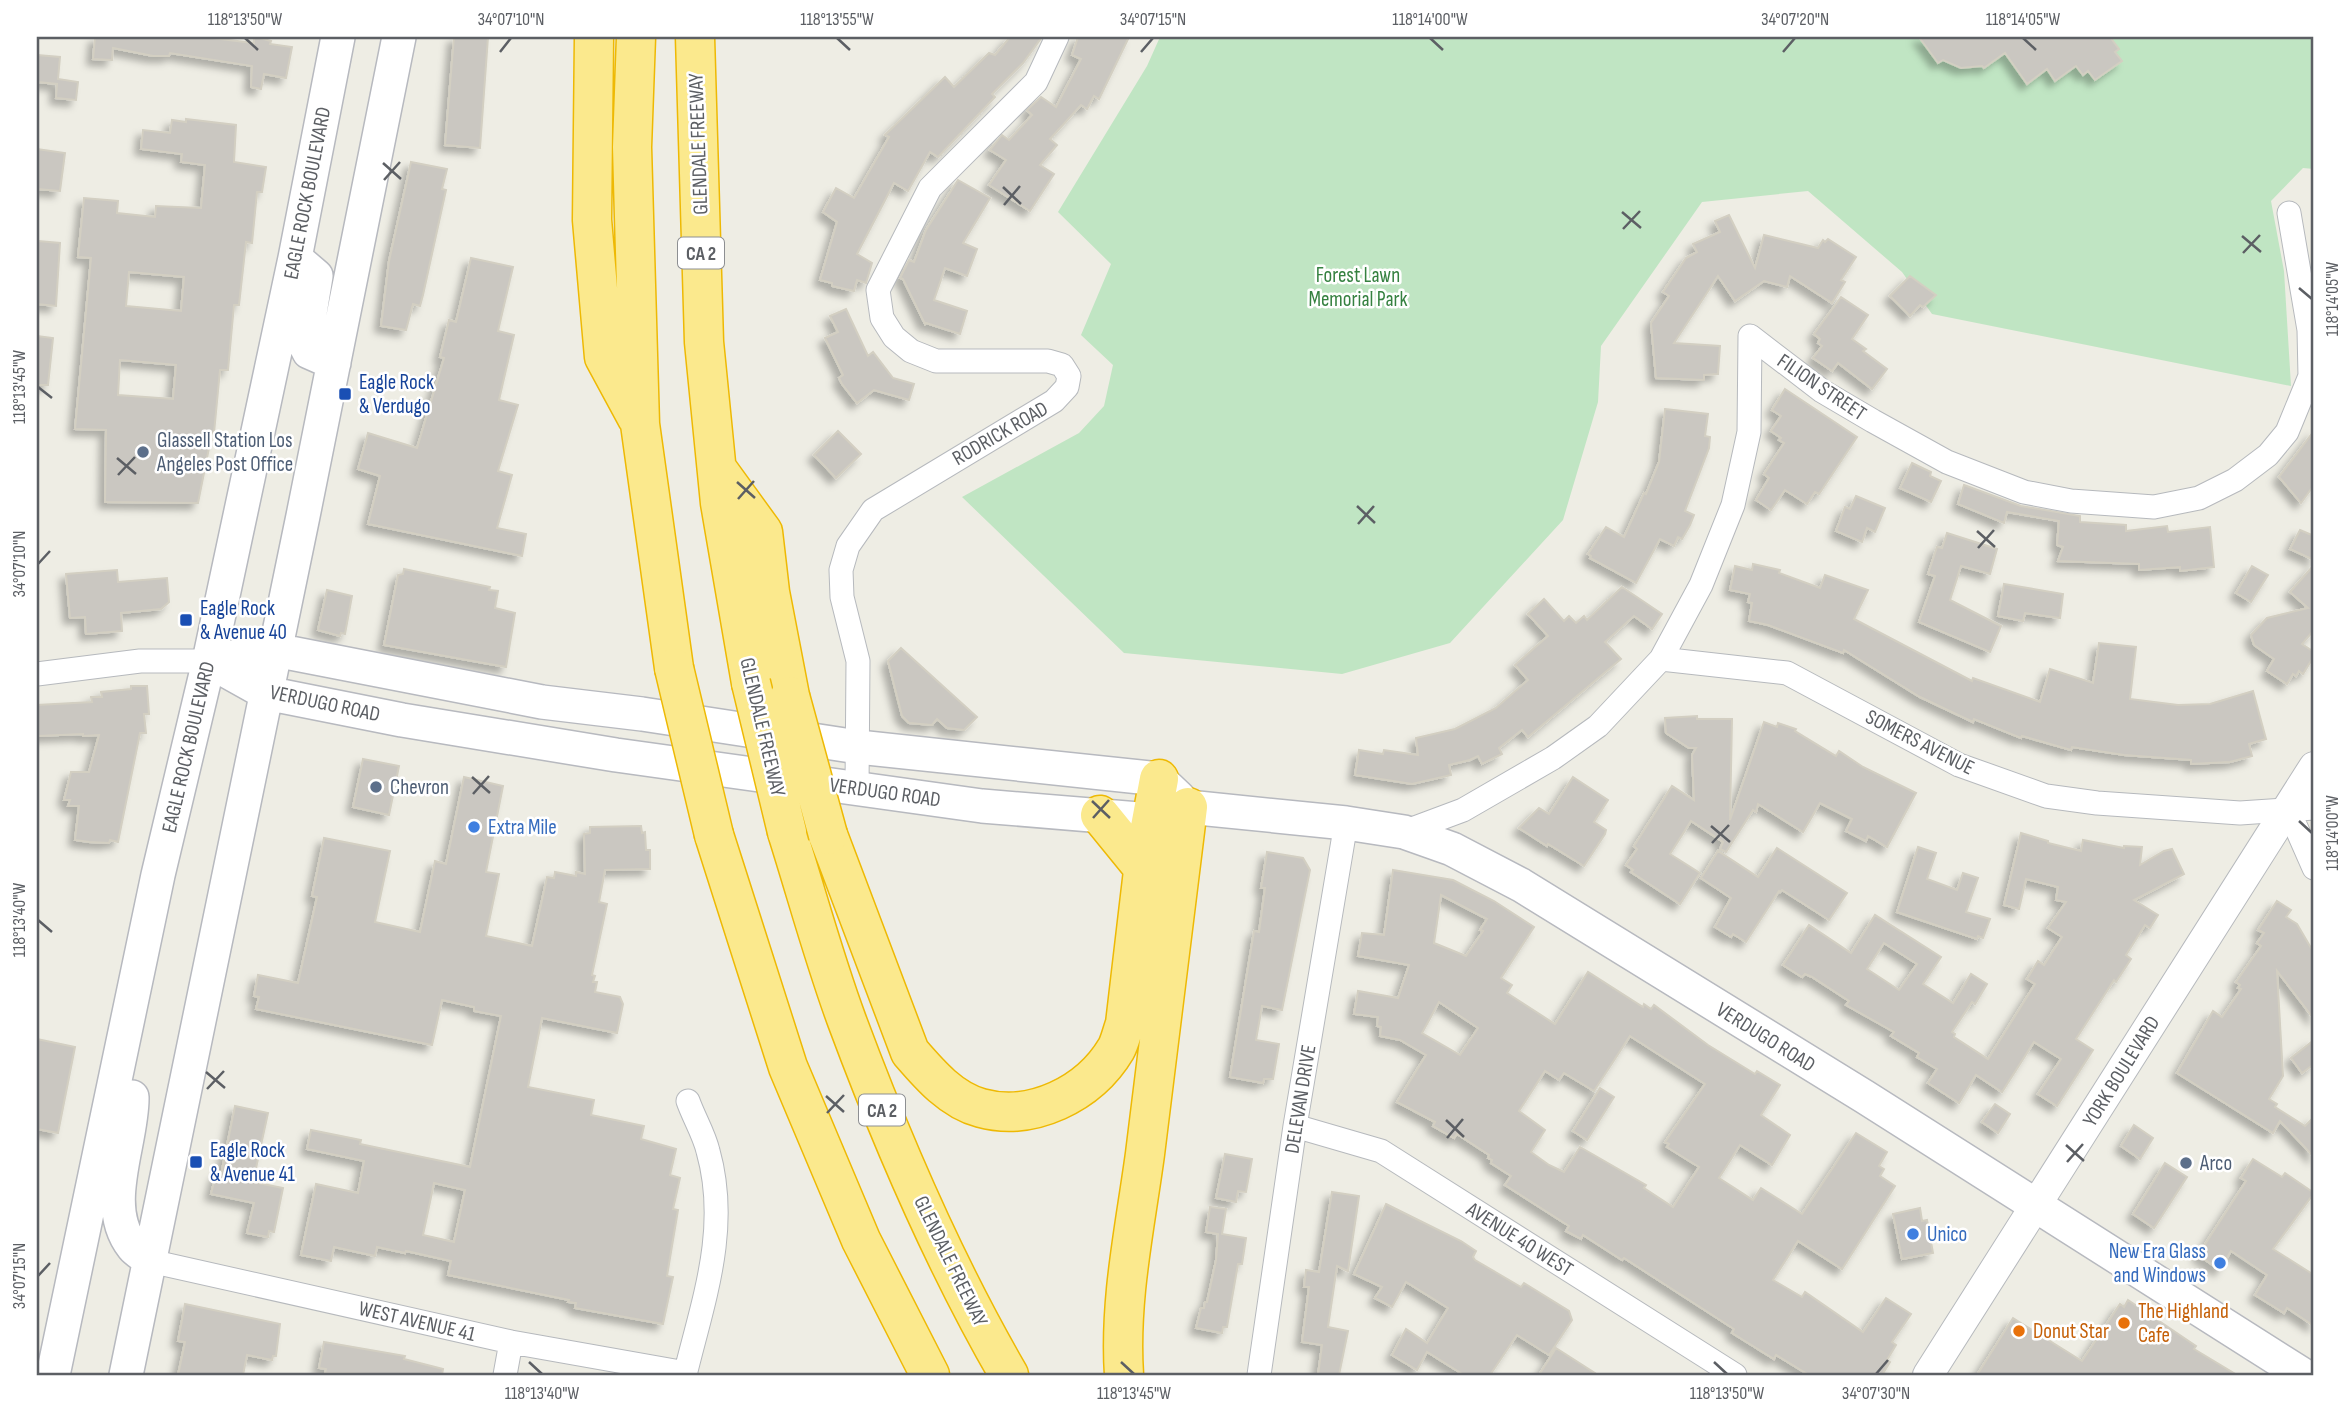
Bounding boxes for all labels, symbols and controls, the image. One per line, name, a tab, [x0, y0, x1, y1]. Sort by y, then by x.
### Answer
text: 118°13'50"W	[208, 9, 282, 30]
text: 34°07'10"N	[477, 9, 545, 30]
text: 118°13'55"W	[800, 9, 874, 30]
text: 34°07'15"N	[1120, 9, 1186, 30]
text: 118°14'00"W	[1392, 9, 1468, 30]
text: 34°07'20"N	[1761, 9, 1829, 30]
text: 118°14'05"W	[1986, 9, 2061, 30]
street label: GLENDALE FREEWAY	[684, 72, 713, 215]
street label: EAGLE ROCK BOULEVARD	[279, 105, 336, 281]
road number: CA 2	[678, 238, 724, 268]
text: 118°14'05"W	[2322, 261, 2343, 336]
park label: Forest Lawn Memorial Park	[1308, 263, 1408, 312]
street label: FILION STREET	[1773, 349, 1871, 427]
text: 118°13'45"W	[9, 350, 30, 424]
place label: Eagle Rock & Verdugo	[359, 370, 434, 419]
marker: Eagle Rock & Verdugo	[337, 386, 353, 402]
street label: RODRICK ROAD	[948, 396, 1053, 471]
place label: Glassell Station Los Angeles Post Office	[156, 428, 293, 477]
marker: Glassell Station Los Angeles Post Office	[135, 444, 151, 460]
text: 34°07'10"N	[9, 530, 30, 598]
place label: Eagle Rock & Avenue 40	[200, 596, 287, 645]
marker: Eagle Rock & Avenue 40	[178, 612, 194, 628]
street label: GLENDALE FREEWAY	[734, 655, 791, 799]
street label: EAGLE ROCK BOULEVARD	[157, 659, 220, 835]
street label: VERDUGO ROAD	[268, 680, 382, 727]
street label: SOMERS AVENUE	[1861, 704, 1978, 781]
street label: VERDUGO ROAD	[828, 772, 942, 813]
place label: Chevron	[390, 775, 449, 800]
marker: Chevron	[368, 779, 384, 795]
text: 118°14'00"W	[2322, 795, 2343, 871]
place label: Extra Mile	[488, 815, 557, 840]
marker: Extra Mile	[466, 819, 482, 835]
text: 118°13'40"W	[9, 882, 30, 957]
street label: VERDUGO ROAD	[1712, 997, 1820, 1078]
street label: YORK BOULEVARD	[2078, 1011, 2165, 1131]
street label: DELEVAN DRIVE	[1280, 1043, 1321, 1155]
road number: CA 2	[859, 1094, 905, 1126]
place label: Eagle Rock & Avenue 41	[210, 1138, 295, 1187]
place label: Arco	[2199, 1151, 2232, 1176]
marker: Eagle Rock & Avenue 41	[188, 1154, 204, 1170]
marker: Arco	[2178, 1155, 2194, 1171]
street label: GLENDALE FREEWAY	[908, 1192, 993, 1331]
street label: AVENUE 40 WEST	[1461, 1196, 1578, 1282]
place label: Unico	[1927, 1222, 1967, 1247]
marker: Unico	[1905, 1226, 1921, 1242]
place label: New Era Glass and Windows	[2109, 1239, 2206, 1288]
text: 34°07'15"N	[9, 1243, 30, 1309]
marker: New Era Glass and Windows	[2212, 1255, 2228, 1271]
street label: WEST AVENUE 41	[356, 1296, 478, 1347]
place label: The Highland Cafe	[2138, 1299, 2229, 1348]
marker: The Highland Cafe	[2116, 1315, 2132, 1331]
place label: Donut Star	[2033, 1319, 2109, 1344]
marker: Donut Star	[2011, 1323, 2027, 1339]
text: 118°13'40"W	[505, 1383, 580, 1404]
text: 118°13'45"W	[1097, 1383, 1171, 1404]
text: 118°13'50"W	[1690, 1383, 1764, 1404]
text: 34°07'30"N	[1842, 1383, 1910, 1404]

